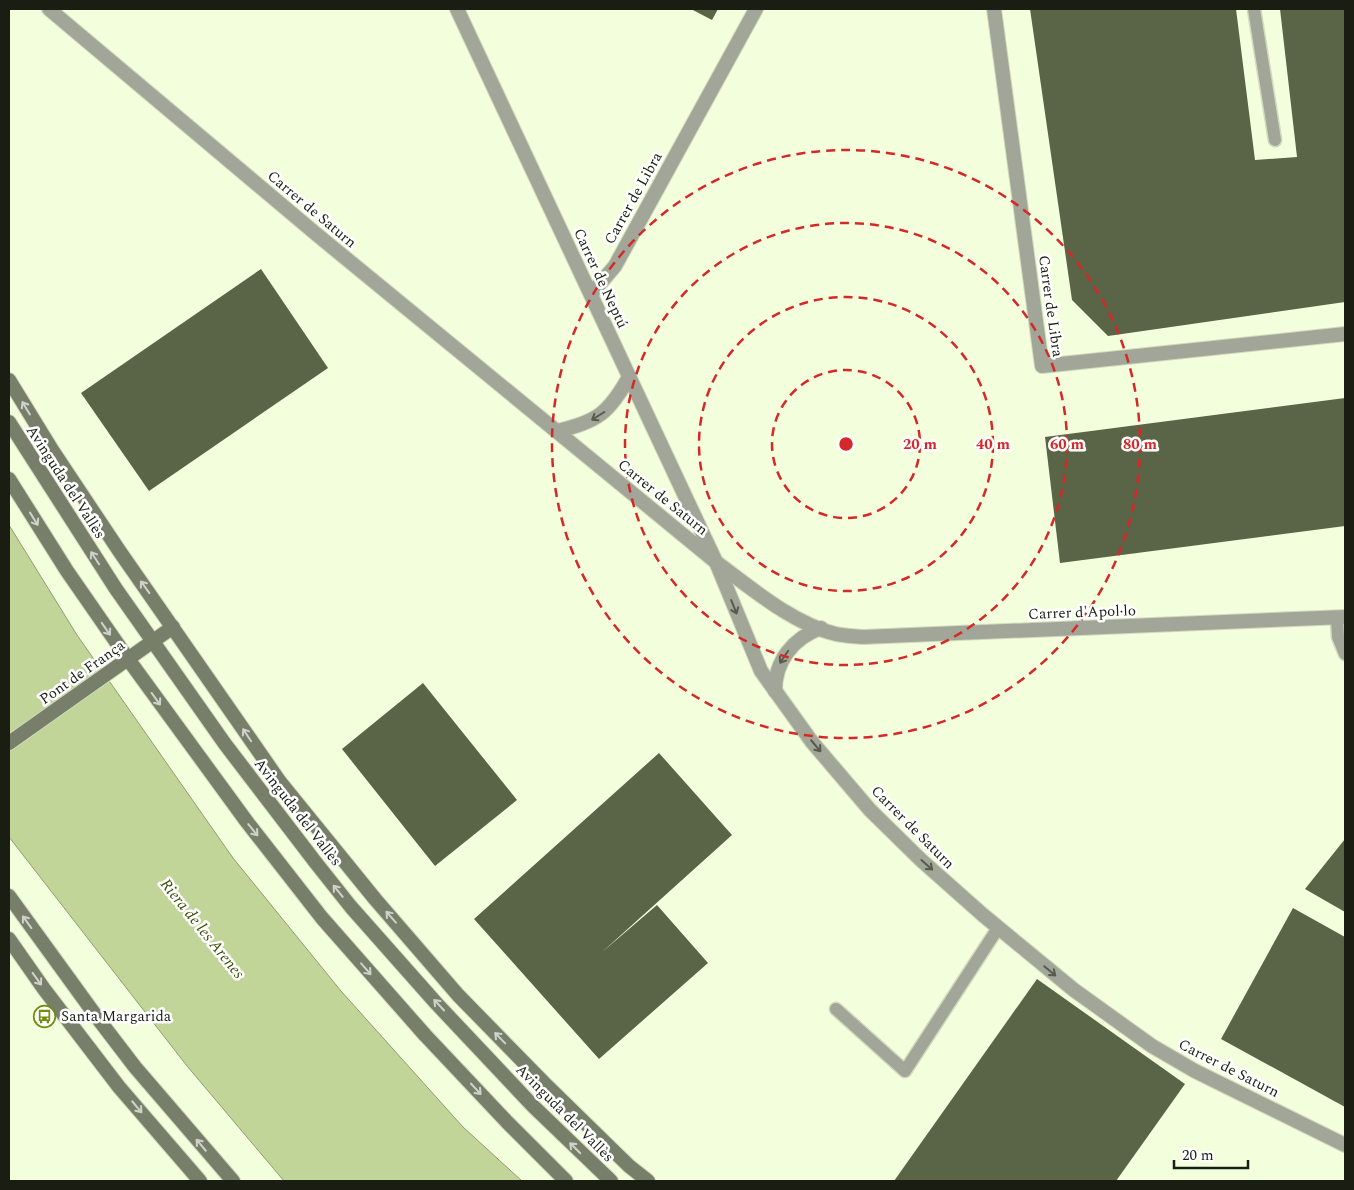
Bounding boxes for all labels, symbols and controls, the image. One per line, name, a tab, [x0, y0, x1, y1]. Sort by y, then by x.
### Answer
street label: Carrer de Libra	[599, 147, 669, 249]
street label: Carrer de Saturn	[262, 165, 362, 254]
street label: Carrer de Neptú	[567, 224, 634, 332]
street label: Carrer de Libra	[1032, 254, 1069, 359]
one-way arrow	[21, 401, 31, 415]
one-way arrow	[591, 411, 605, 421]
street label: Avinguda del Vallès	[20, 421, 111, 544]
text: 20 m	[903, 433, 938, 456]
text: 40 m	[976, 433, 1011, 456]
text: 60 m	[1050, 433, 1085, 456]
text: 80 m	[1123, 433, 1158, 456]
centre of rings	[837, 435, 855, 453]
street label: Carrer de Saturn	[613, 454, 713, 541]
one-way arrow	[28, 512, 39, 526]
one-way arrow	[90, 551, 100, 565]
one-way arrow	[140, 580, 150, 594]
one-way arrow	[730, 599, 740, 614]
street label: Carrer d'Apol·lo	[1028, 599, 1136, 626]
one-way arrow	[101, 621, 111, 635]
street label: Pont de França	[35, 634, 130, 711]
one-way arrow	[779, 650, 789, 664]
one-way arrow	[151, 692, 161, 706]
one-way arrow	[242, 728, 252, 742]
one-way arrow	[810, 740, 822, 753]
street label: Avinguda del Vallès	[248, 754, 347, 871]
street label: Carrer de Saturn	[865, 780, 960, 875]
one-way arrow	[247, 823, 258, 836]
one-way arrow	[920, 859, 933, 871]
water label: Riera de les Arenes	[154, 873, 250, 984]
one-way arrow	[333, 885, 344, 898]
one-way arrow	[385, 911, 396, 924]
one-way arrow	[22, 915, 32, 929]
one-way arrow	[361, 963, 372, 976]
one-way arrow	[1043, 965, 1056, 976]
one-way arrow	[32, 971, 42, 985]
one-way arrow	[433, 999, 445, 1012]
bus stop icon: Santa Margarida	[33, 1004, 57, 1028]
place label: Santa Margarida	[61, 1005, 172, 1028]
one-way arrow	[494, 1031, 506, 1044]
street label: Carrer de Saturn	[1174, 1033, 1283, 1104]
street label: Avinguda del Vallès	[510, 1059, 619, 1168]
one-way arrow	[470, 1083, 482, 1095]
one-way arrow	[131, 1100, 142, 1113]
one-way arrow	[196, 1138, 207, 1151]
scale bar	[1174, 1138, 1248, 1170]
one-way arrow	[569, 1142, 581, 1154]
text: 20 m	[1182, 1144, 1214, 1167]

